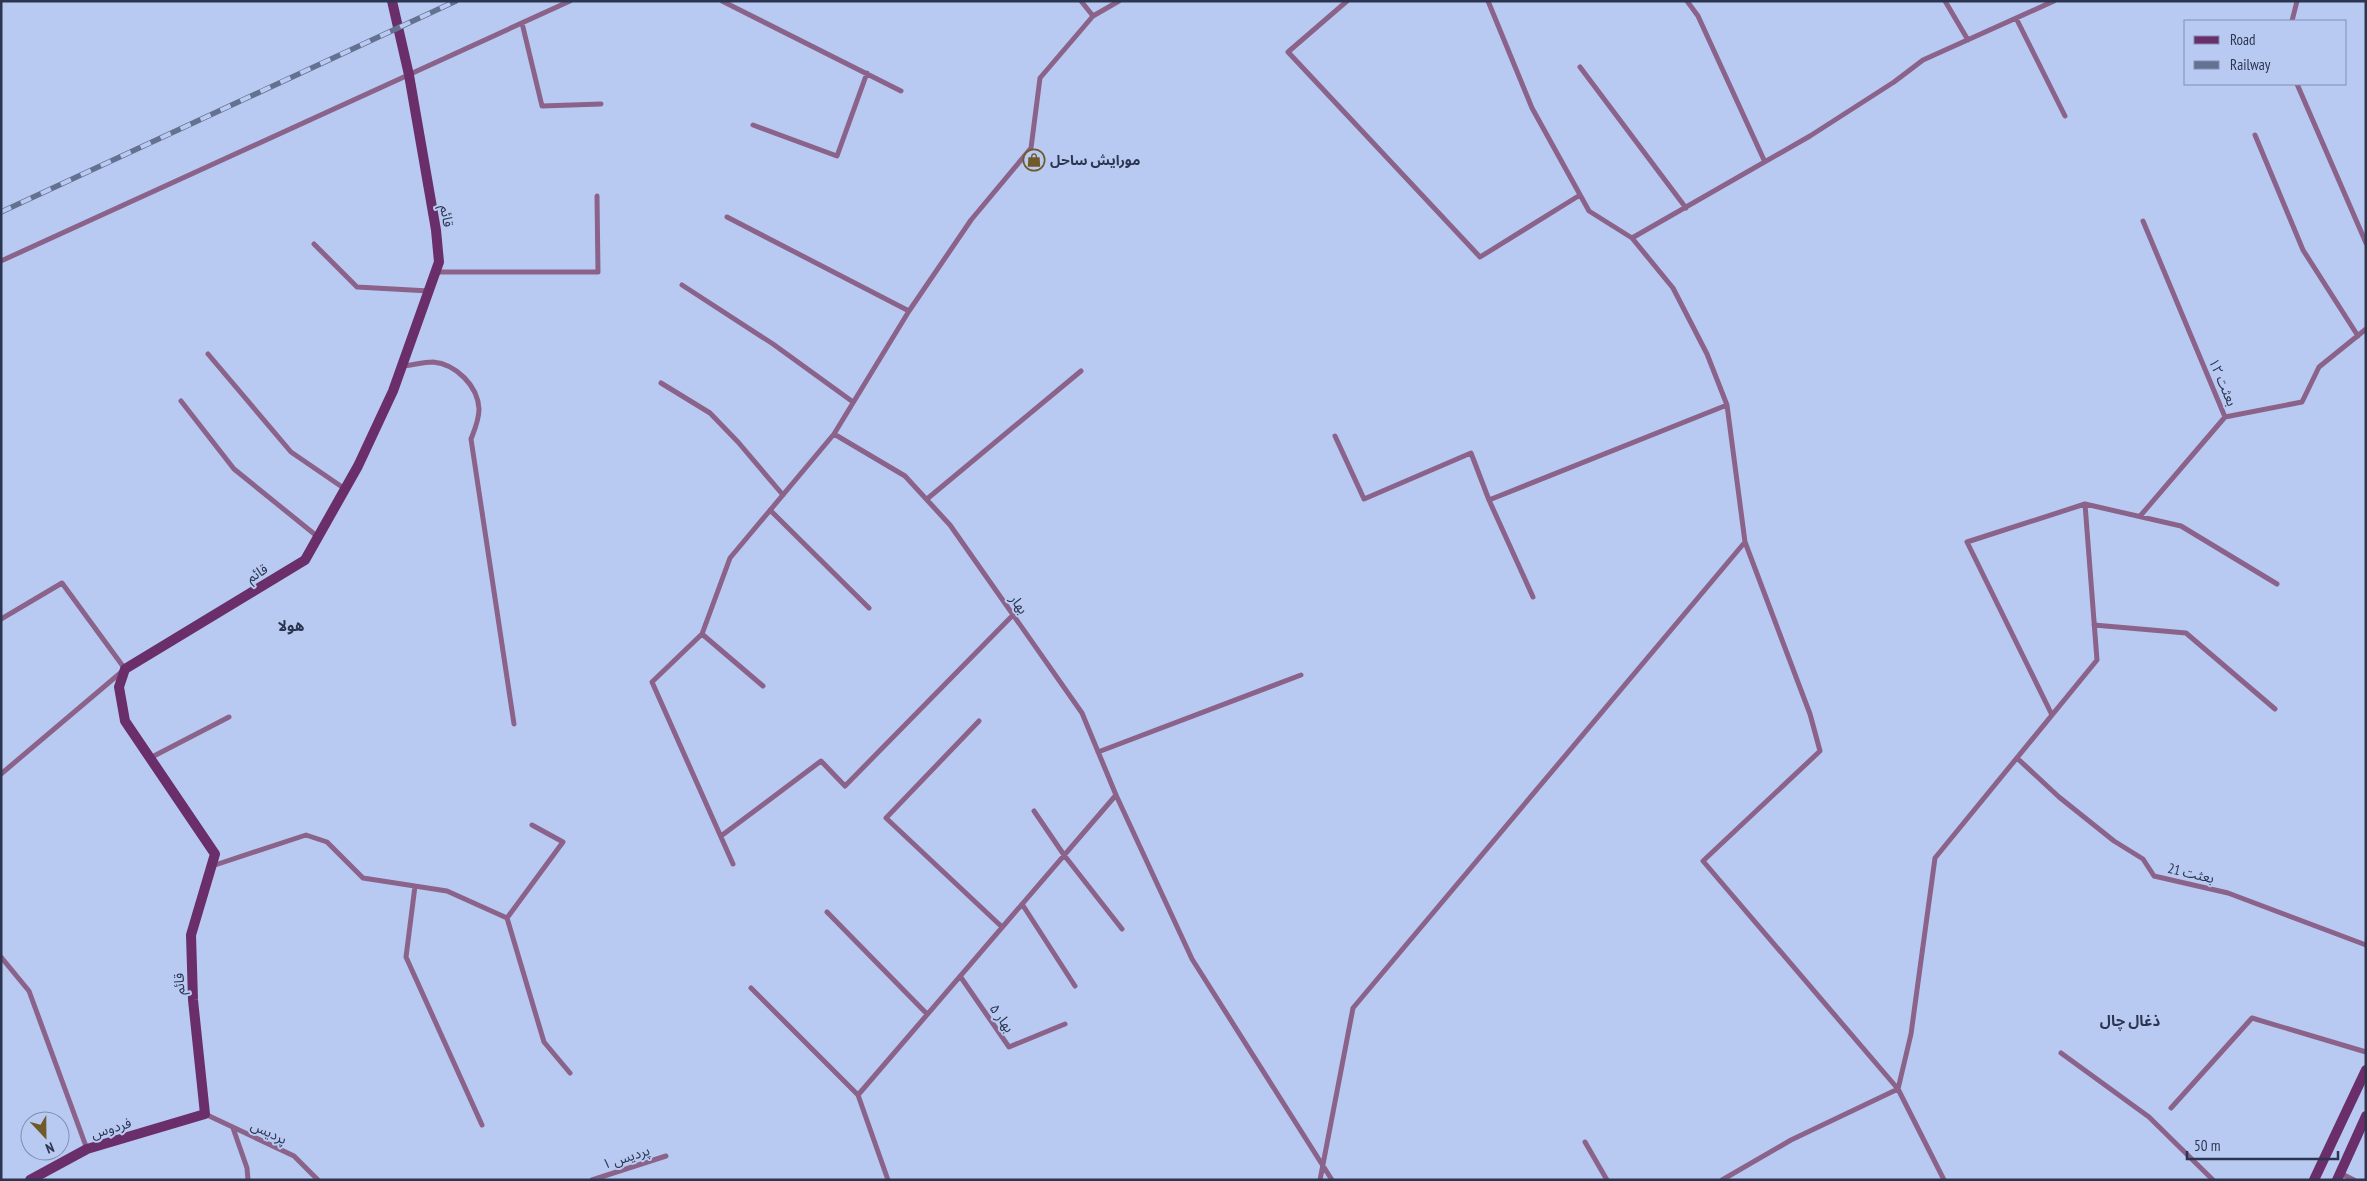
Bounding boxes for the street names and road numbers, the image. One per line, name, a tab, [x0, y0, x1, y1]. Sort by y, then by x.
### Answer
street label: قائم	[434, 204, 458, 229]
street label: بعثت ۱۲	[2205, 355, 2241, 409]
street label: قائم	[243, 560, 272, 588]
street label: بهار	[1005, 590, 1032, 618]
street label: بعثت 21	[2166, 859, 2216, 887]
street label: قائم	[170, 973, 190, 995]
street label: بهار ۵	[986, 1000, 1018, 1036]
street label: فردوس	[89, 1113, 133, 1143]
street label: پرديس	[248, 1116, 290, 1149]
street label: پرديس ۱	[600, 1141, 652, 1174]

